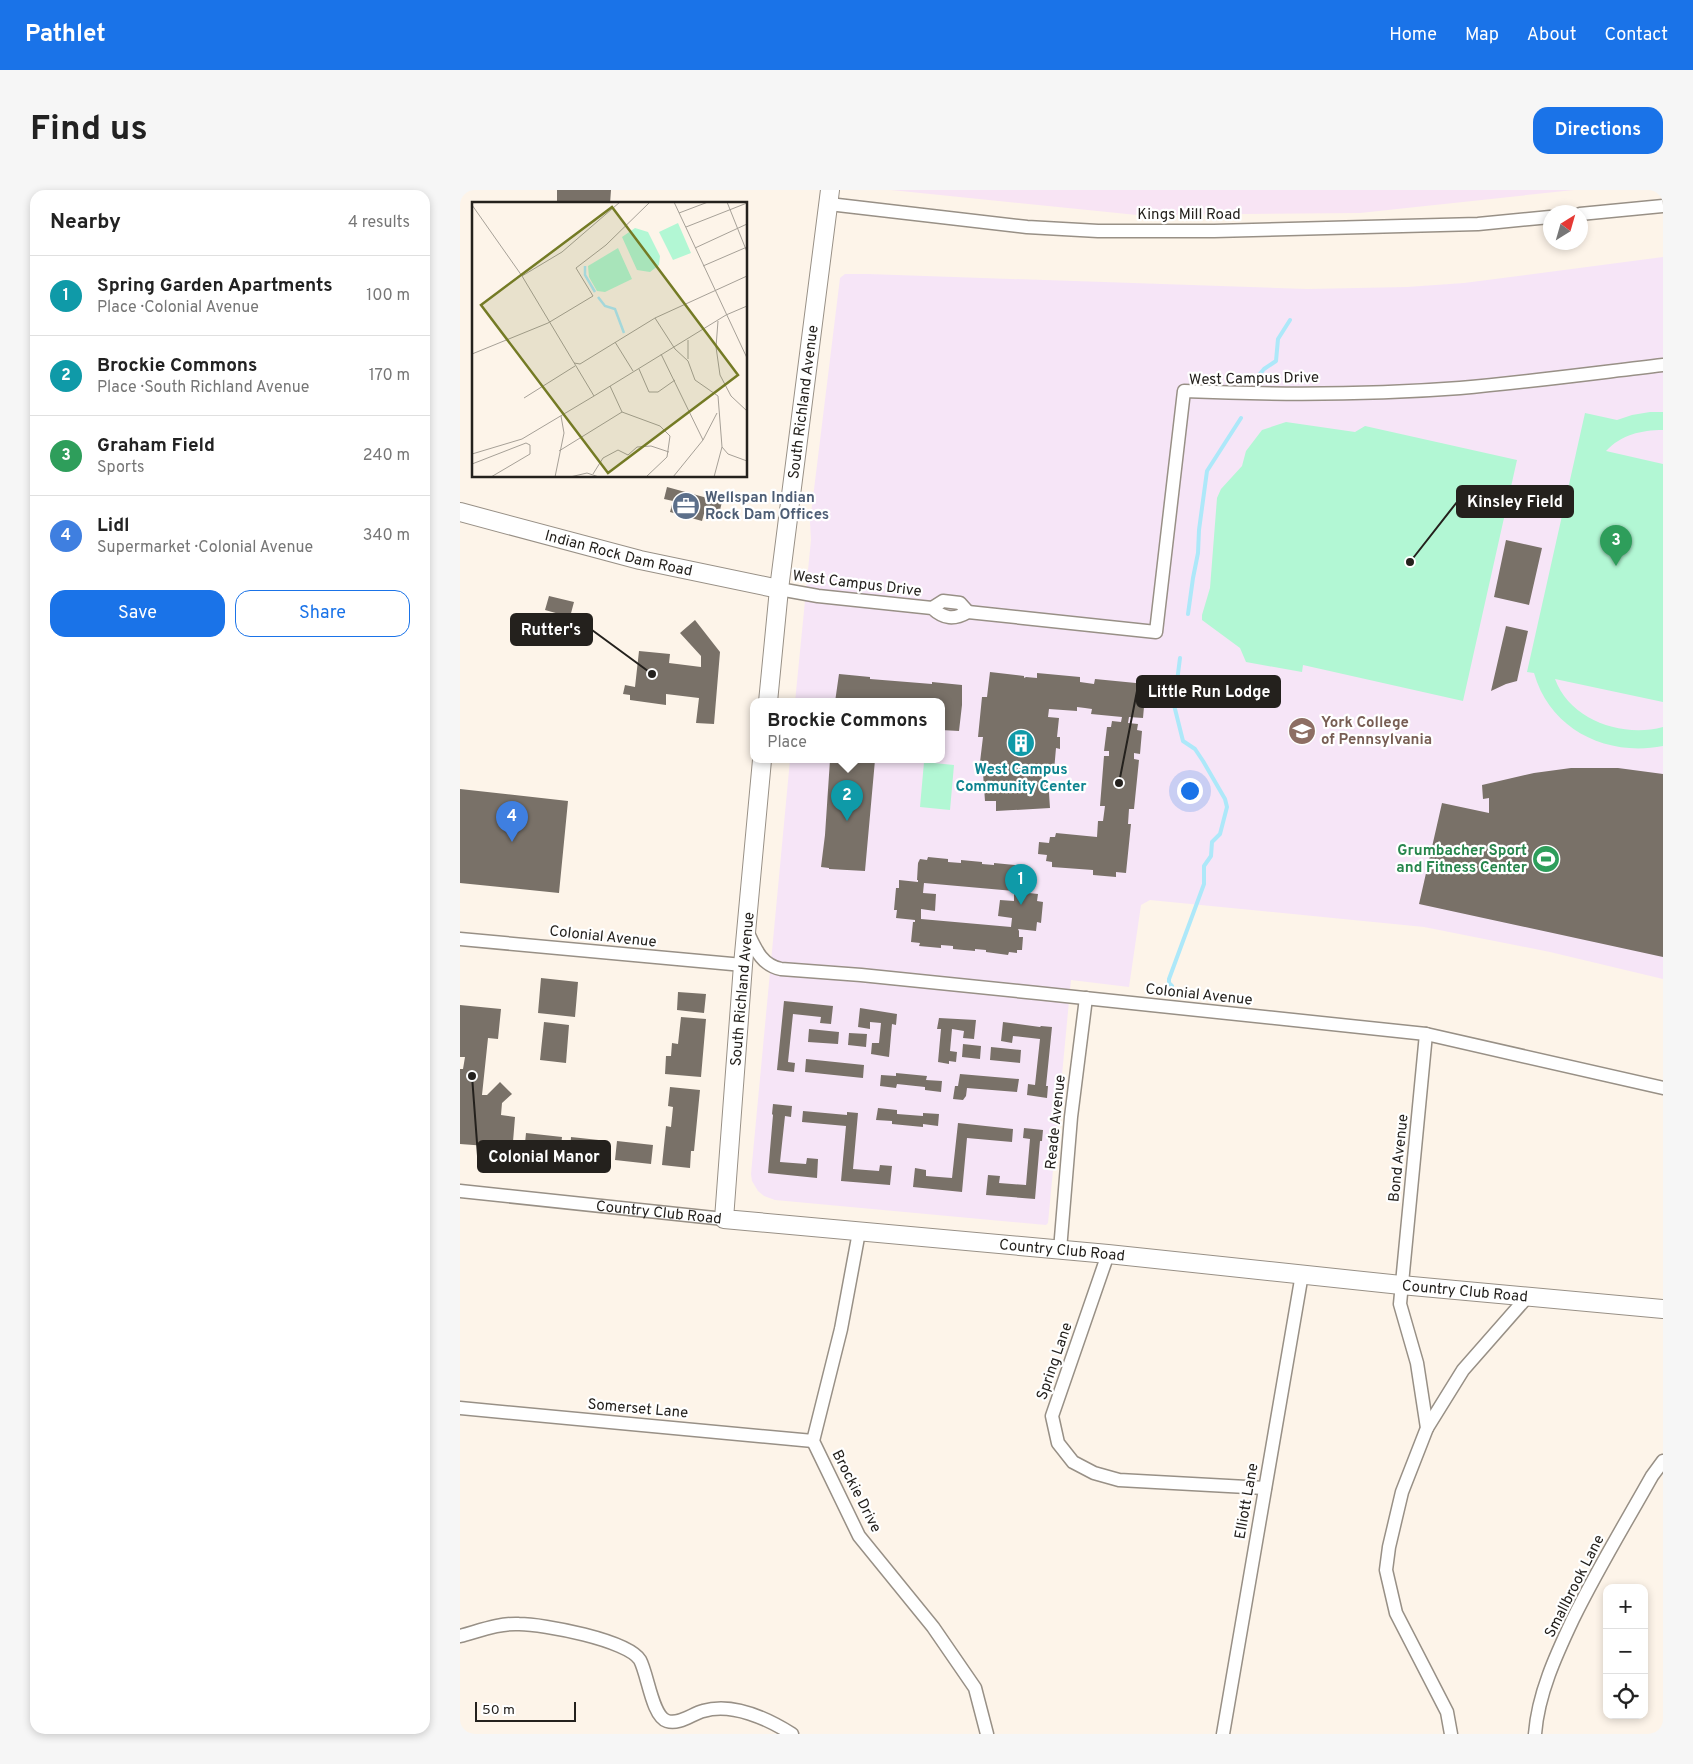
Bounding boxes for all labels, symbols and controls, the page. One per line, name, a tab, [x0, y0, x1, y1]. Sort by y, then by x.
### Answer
text: Pathlet	[25, 20, 106, 50]
text: Home	[1389, 24, 1437, 47]
text: Map	[1465, 24, 1499, 47]
text: About	[1527, 24, 1576, 47]
text: Contact	[1604, 24, 1668, 47]
button: Directions	[1533, 107, 1663, 154]
text: Find us	[30, 108, 148, 152]
inset map	[472, 202, 748, 478]
north arrow	[1543, 205, 1588, 250]
street label: Kings Mill Road	[1137, 206, 1241, 225]
text: Nearby	[50, 209, 121, 236]
text: 4 results	[348, 213, 410, 233]
text: Spring Garden Apartments	[97, 274, 333, 298]
text: 1	[63, 286, 69, 306]
text: 100 m	[366, 286, 410, 306]
text: Place · Colonial Avenue	[97, 298, 259, 318]
street label: South Richland Avenue	[785, 324, 824, 480]
text: Brockie Commons	[97, 354, 257, 378]
text: 2	[61, 366, 71, 386]
text: 170 m	[369, 366, 410, 386]
street label: West Campus Drive	[1189, 369, 1319, 390]
text: Place · South Richland Avenue	[97, 378, 309, 398]
text: Graham Field	[97, 434, 215, 458]
text: 3	[61, 446, 71, 466]
text: 240 m	[363, 446, 410, 466]
text: Sports	[97, 458, 145, 478]
callout: Kinsley Field	[1457, 486, 1573, 517]
place label: Wellspan Indian Rock Dam Offices	[705, 489, 829, 525]
office icon: Wellspan Indian Rock Dam Offices	[671, 491, 701, 521]
text: Kinsley Field	[1467, 493, 1563, 513]
text: Lidl	[97, 514, 130, 538]
pin: 3	[1600, 525, 1632, 566]
text: 4	[61, 526, 71, 546]
text: 340 m	[363, 526, 410, 546]
street label: Indian Rock Dam Road	[542, 527, 694, 582]
text: Supermarket · Colonial Avenue	[97, 538, 313, 558]
street label: West Campus Drive	[791, 567, 922, 602]
button: Save	[50, 590, 225, 637]
button: Share	[235, 590, 410, 637]
callout: Rutter's	[511, 614, 592, 645]
text: Rutter's	[521, 621, 581, 641]
callout: Little Run Lodge	[1137, 676, 1280, 707]
text: Little Run Lodge	[1148, 683, 1270, 703]
popup	[750, 698, 945, 763]
text: Brockie Commons	[767, 709, 928, 733]
place label: York College of Pennsylvania	[1321, 714, 1432, 750]
school or university icon: York College of Pennsylvania	[1287, 716, 1317, 746]
building icon: West Campus Community Center	[1006, 728, 1036, 758]
text: Place	[767, 733, 807, 753]
place label: West Campus Community Center	[955, 761, 1087, 797]
your location	[1177, 778, 1203, 804]
pin: 2	[831, 780, 863, 821]
pin: 4	[496, 801, 528, 842]
place label: Grumbacher Sport and Fitness Center	[1396, 842, 1528, 878]
sports icon: Grumbacher Sport and Fitness Center	[1531, 844, 1561, 874]
pin: 1	[1005, 864, 1037, 905]
street label: South Richland Avenue	[727, 911, 760, 1067]
street label: Colonial Avenue	[548, 922, 657, 953]
street label: Colonial Avenue	[1144, 980, 1253, 1011]
street label: Reade Avenue	[1042, 1074, 1071, 1171]
street label: Bond Avenue	[1385, 1113, 1414, 1203]
callout: Colonial Manor	[478, 1141, 610, 1172]
text: Colonial Manor	[488, 1148, 600, 1168]
street label: Country Club Road	[595, 1197, 723, 1230]
street label: Country Club Road	[998, 1236, 1126, 1267]
street label: Country Club Road	[1401, 1277, 1529, 1308]
street label: Spring Lane	[1033, 1320, 1078, 1403]
street label: Somerset Lane	[587, 1396, 689, 1423]
street label: Brockie Drive	[827, 1447, 885, 1536]
street label: Elliott Lane	[1231, 1462, 1263, 1541]
street label: Smallbrook Lane	[1541, 1532, 1609, 1641]
map controls	[1603, 1584, 1648, 1719]
button: +	[1603, 1584, 1648, 1629]
button: −	[1603, 1629, 1648, 1674]
button: locate	[1603, 1674, 1648, 1719]
scale bar	[475, 1699, 576, 1722]
text: 50 m	[482, 1702, 515, 1719]

